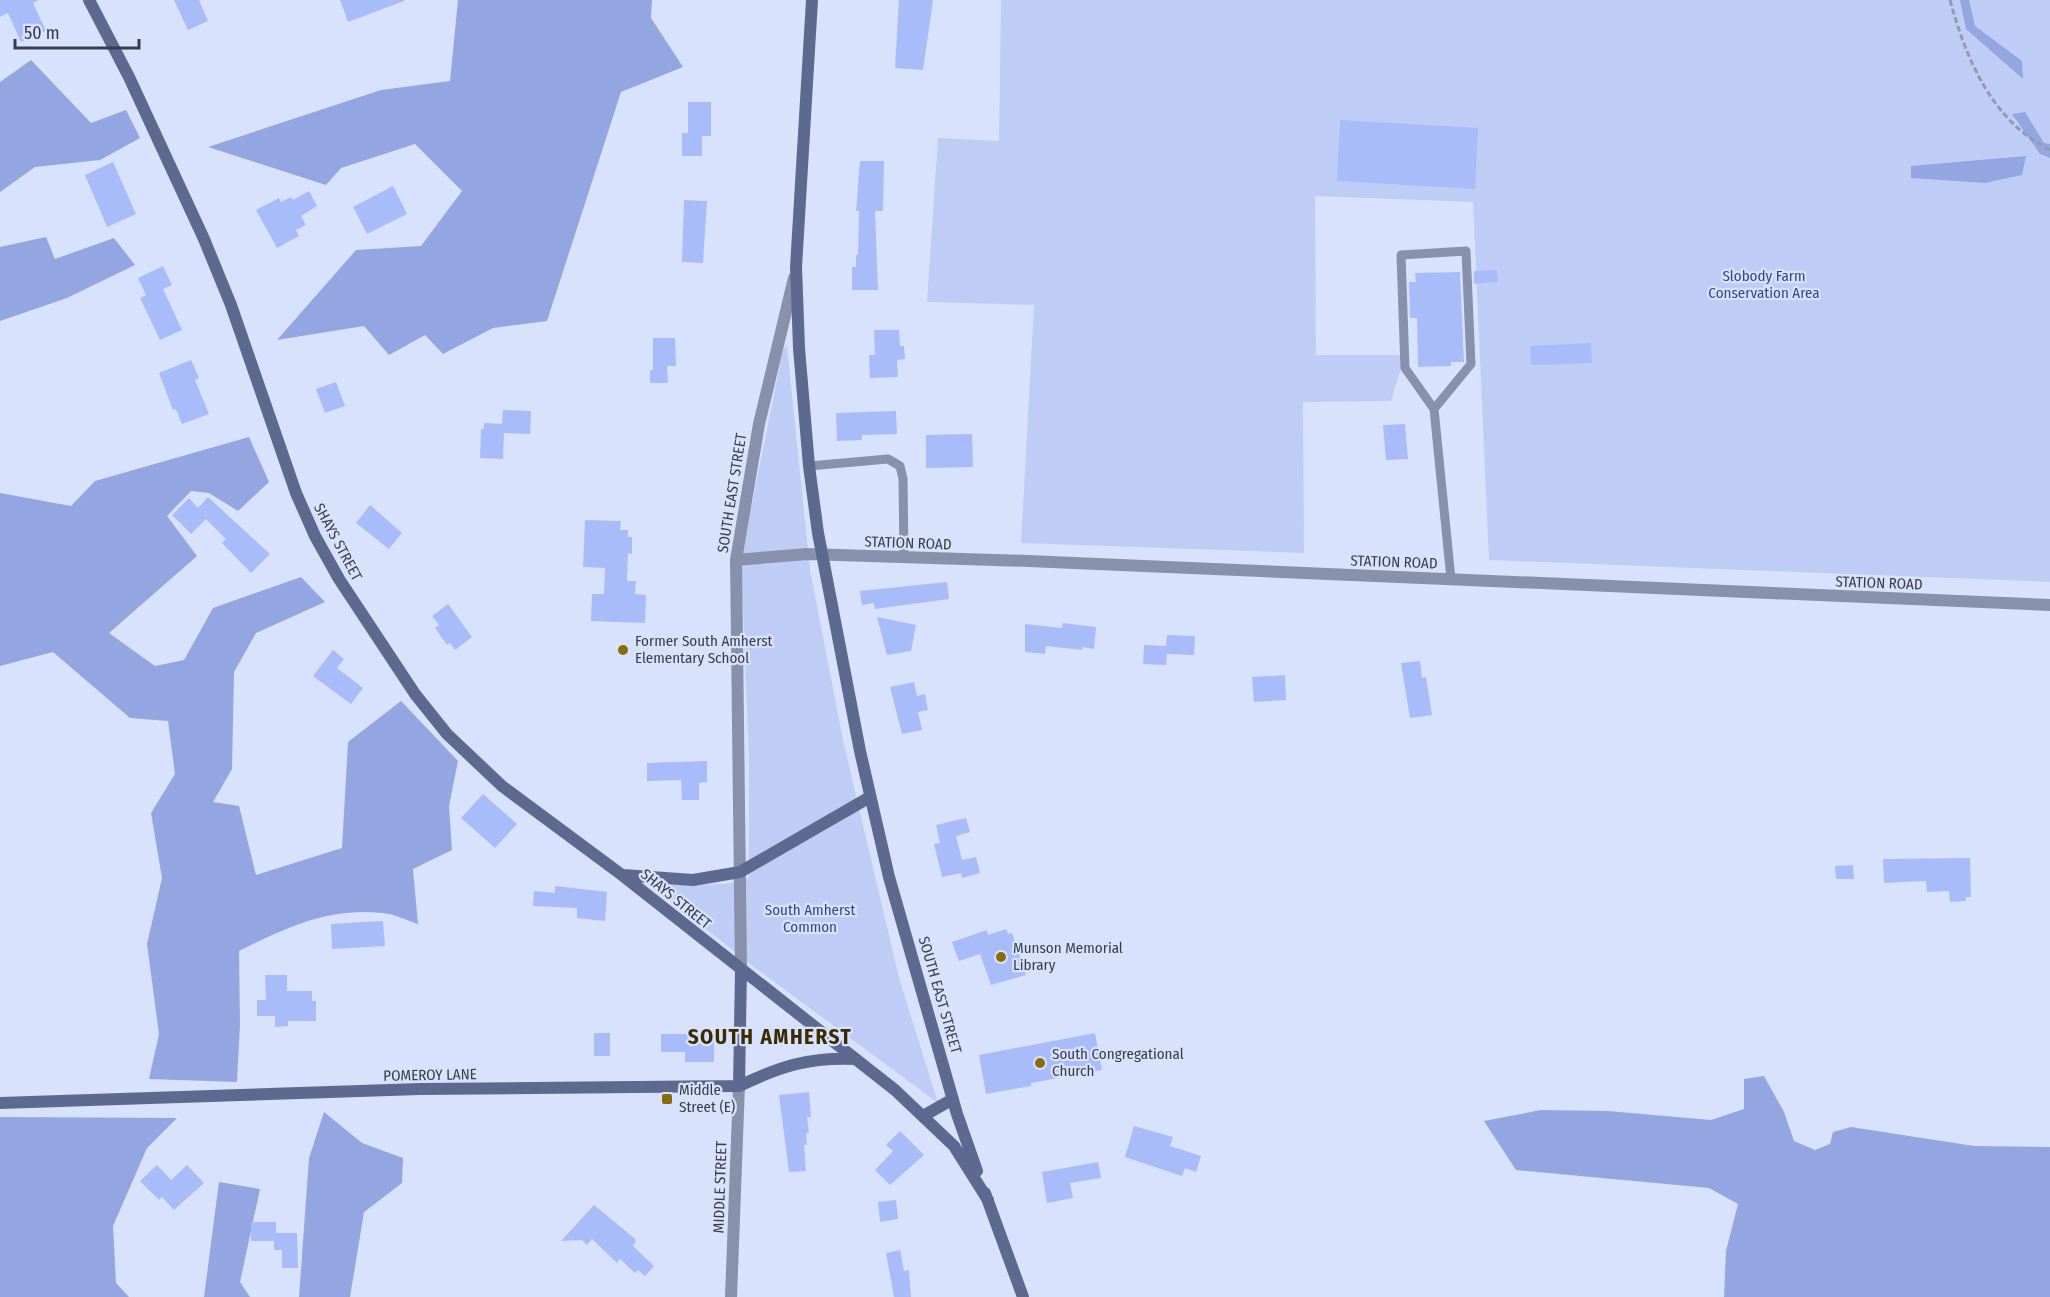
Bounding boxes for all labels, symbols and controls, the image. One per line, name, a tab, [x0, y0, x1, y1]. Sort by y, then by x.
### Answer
scale bar	[15, 12, 140, 50]
text: 50 m	[24, 22, 60, 44]
park label: Slobody Farm Conservation Area	[1708, 267, 1820, 302]
street label: SOUTH EAST STREET	[714, 432, 750, 554]
street label: SHAYS STREET	[310, 500, 366, 584]
street label: STATION ROAD	[864, 532, 952, 554]
street label: STATION ROAD	[1350, 551, 1438, 573]
street label: STATION ROAD	[1835, 572, 1923, 594]
place label: Former South Amherst Elementary School	[635, 632, 773, 667]
marker: Former South Amherst Elementary School	[616, 643, 630, 657]
street label: SHAYS STREET	[637, 865, 715, 933]
park label: South Amherst Common	[765, 901, 855, 936]
street label: SOUTH EAST STREET	[915, 934, 965, 1056]
place label: Munson Memorial Library	[1013, 939, 1123, 974]
marker: Munson Memorial Library	[994, 950, 1008, 964]
district label: SOUTH AMHERST	[688, 1024, 852, 1050]
place label: South Congregational Church	[1052, 1045, 1184, 1080]
marker: South Congregational Church	[1033, 1056, 1047, 1070]
street label: POMEROY LANE	[383, 1065, 477, 1085]
place label: Middle Street (E)	[679, 1081, 735, 1116]
marker: Middle Street (E)	[660, 1092, 674, 1106]
street label: MIDDLE STREET	[709, 1140, 731, 1234]

